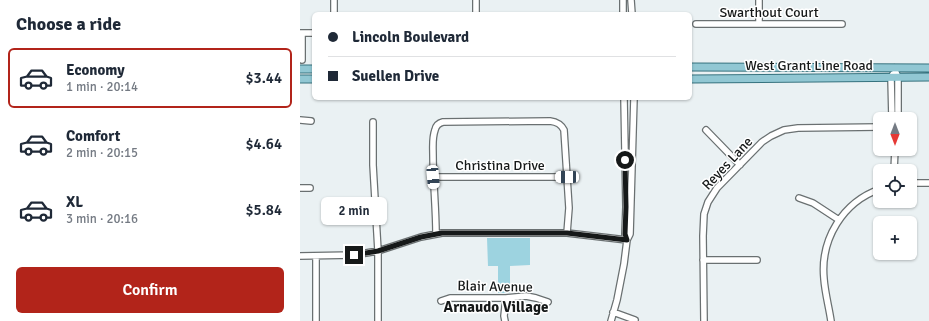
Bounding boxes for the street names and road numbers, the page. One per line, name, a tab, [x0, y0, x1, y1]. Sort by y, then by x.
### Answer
street label: Swarthout Court	[719, 4, 819, 21]
street label: West Grant Line Road	[745, 57, 873, 74]
street label: Reyes Lane	[698, 133, 756, 193]
street label: Christina Drive	[455, 157, 545, 174]
street label: Blair Avenue	[457, 277, 533, 296]

